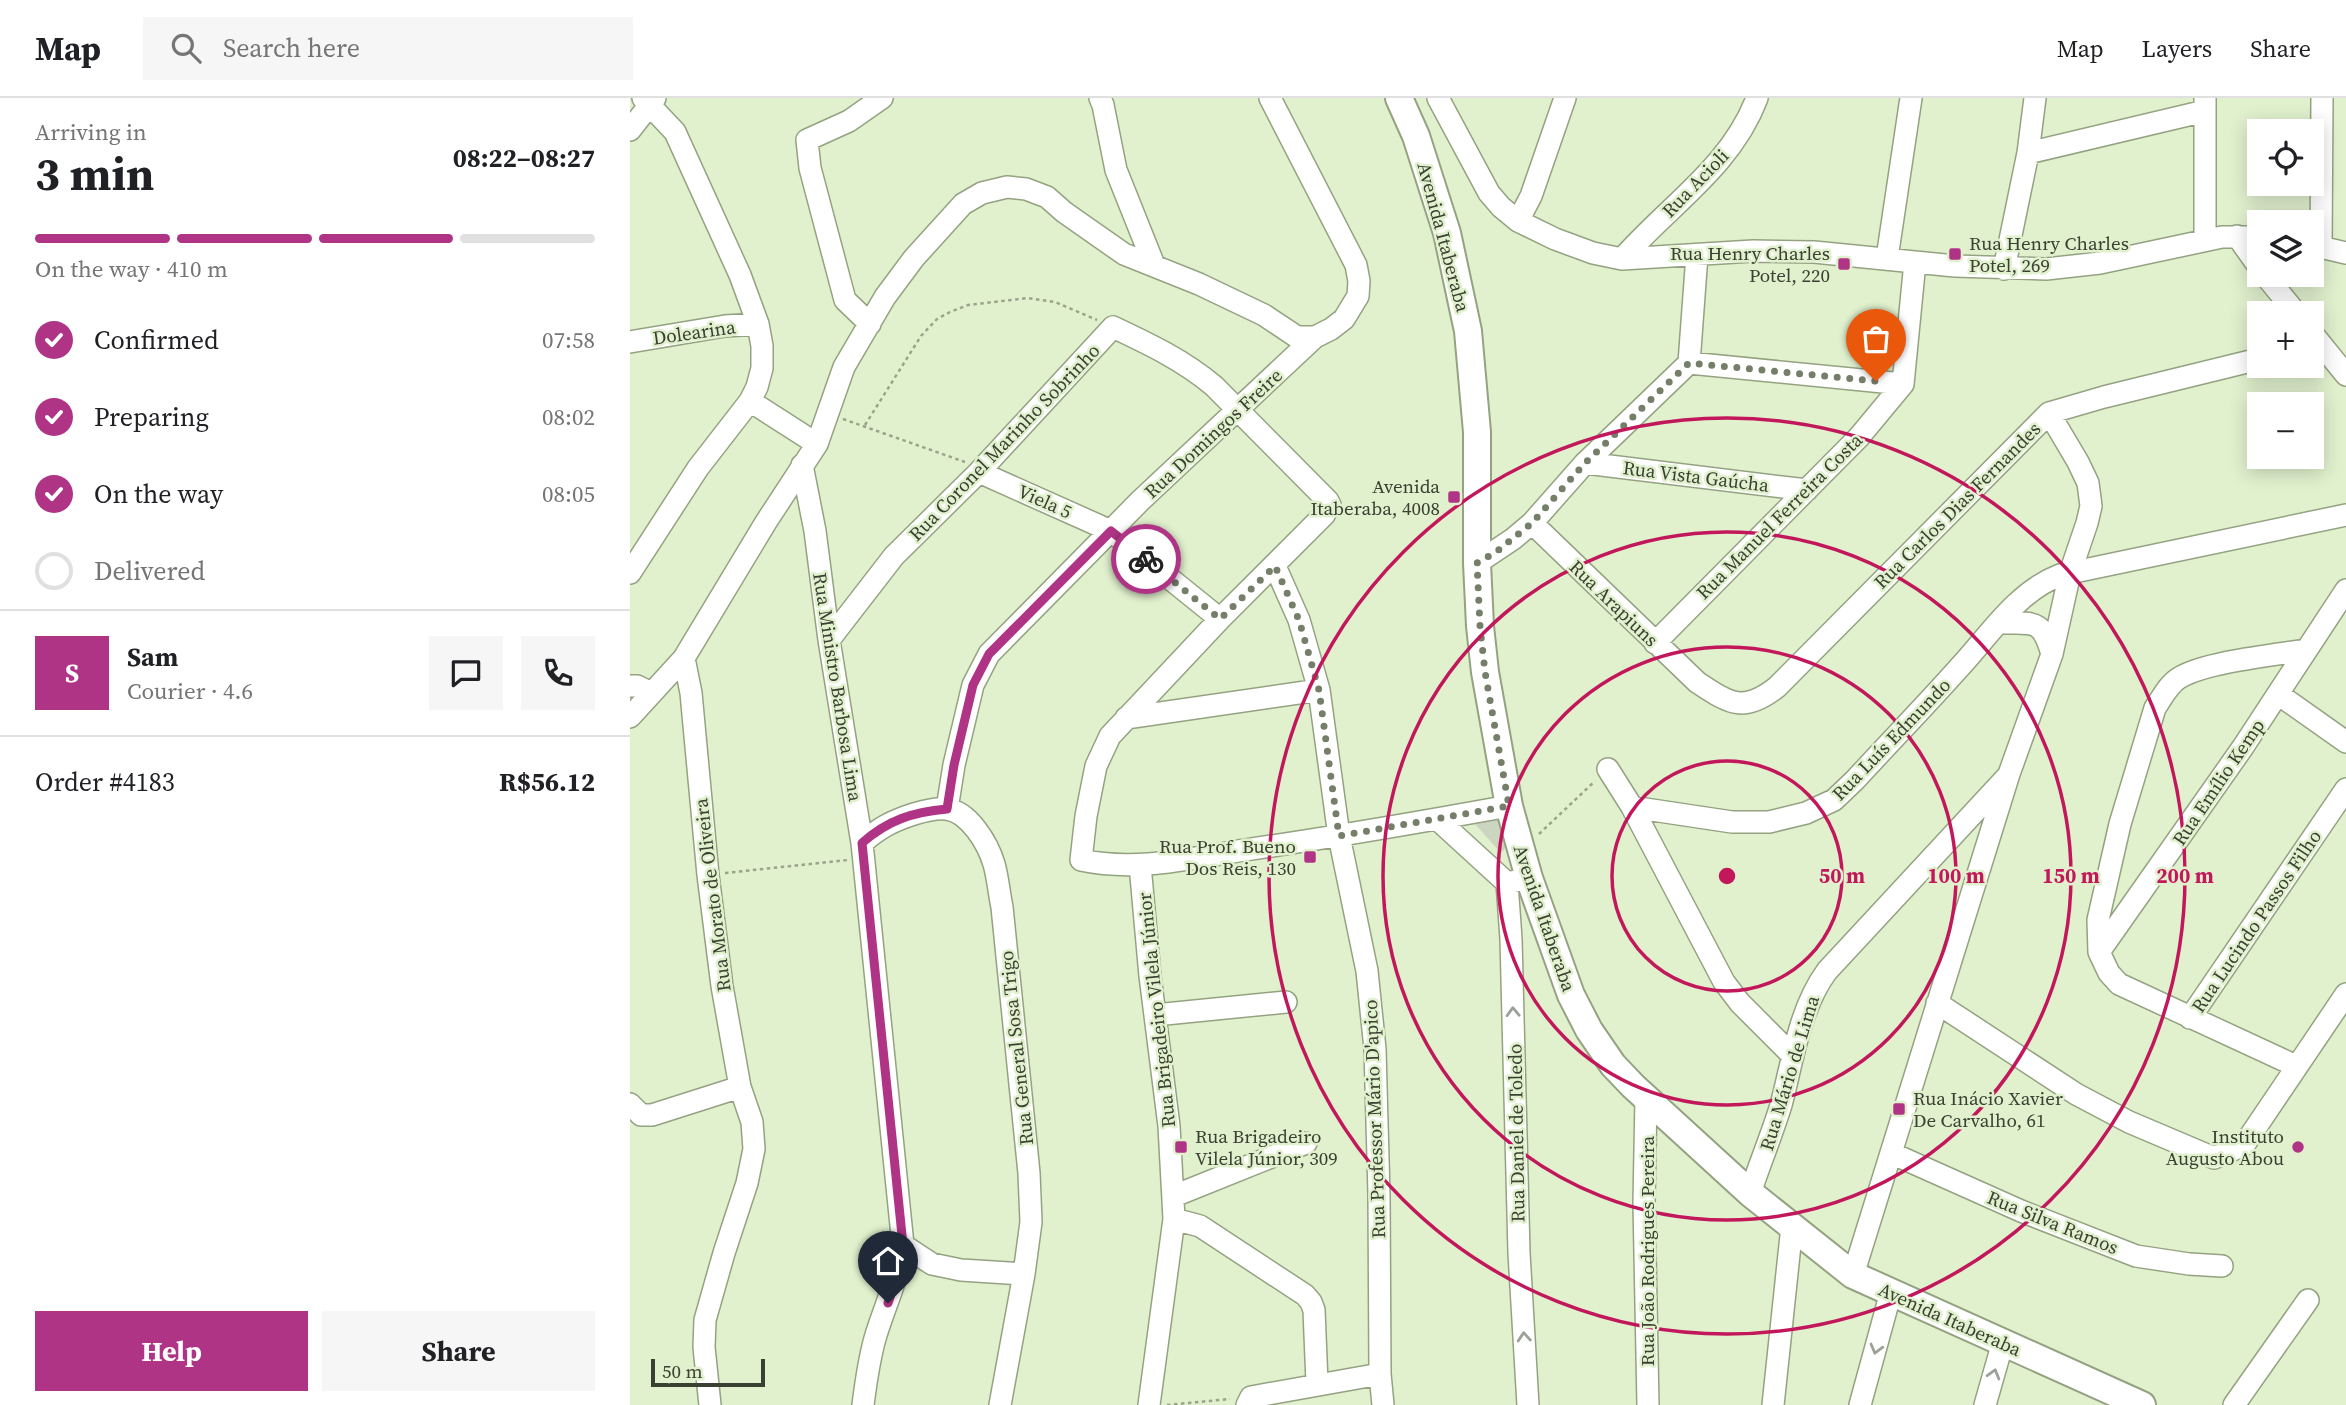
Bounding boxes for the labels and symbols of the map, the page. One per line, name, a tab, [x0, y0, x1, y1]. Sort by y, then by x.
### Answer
street label: Rua Acioli	[1656, 143, 1734, 223]
street label: Avenida Itaberaba	[1412, 159, 1477, 315]
place label: Rua Henry Charles Potel, 269	[1969, 230, 2129, 278]
place label: Rua Henry Charles Potel, 220	[1670, 240, 1830, 288]
marker: Rua Henry Charles Potel, 269	[1947, 246, 1963, 262]
marker: Rua Henry Charles Potel, 220	[1836, 256, 1852, 272]
pin	[1846, 309, 1906, 381]
street label: Dolearina	[651, 313, 737, 351]
street label: Rua Coronel Marinho Sobrinho	[903, 338, 1105, 546]
street label: Rua Domingos Freire	[1138, 362, 1288, 504]
street label: Rua Carlos Dias Fernandes	[1868, 416, 2046, 594]
street label: Rua Manuel Ferreira Costa	[1690, 427, 1868, 605]
street label: Rua Vista Gaúcha	[1622, 454, 1771, 498]
place label: Avenida Itaberaba, 4008	[1310, 473, 1440, 521]
street label: Viela 5	[1014, 478, 1076, 524]
marker: Avenida Itaberaba, 4008	[1446, 489, 1462, 505]
courier	[1111, 524, 1181, 594]
street label: Rua Arapiuns	[1564, 554, 1664, 652]
street label: Rua Ministro Barbosa Lima	[807, 571, 869, 804]
street label: Rua Luís Edmundo	[1826, 672, 1956, 806]
street label: Rua Emílio Kemp	[2166, 714, 2270, 850]
street label: Rua Morato de Oliveira	[687, 797, 737, 993]
street label: Rua Lucindo Passos Filho	[2185, 824, 2327, 1018]
place label: Rua Prof. Bueno Dos Reis, 130	[1159, 833, 1296, 881]
street label: Avenida Itaberaba	[1508, 841, 1582, 995]
marker: Rua Prof. Bueno Dos Reis, 130	[1302, 849, 1318, 865]
text: 50 m	[1819, 861, 1865, 890]
text: 100 m	[1927, 861, 1985, 890]
text: 150 m	[2042, 861, 2100, 890]
text: 200 m	[2156, 861, 2214, 890]
centre of rings	[1715, 864, 1739, 888]
street label: Rua Brigadeiro Vilela Júnior	[1131, 891, 1181, 1129]
street label: Rua General Sosa Trigo	[993, 949, 1039, 1147]
street label: Rua Mário de Lima	[1753, 992, 1825, 1154]
street label: Rua Professor Mário D'apico	[1357, 999, 1391, 1239]
one-way arrow	[1505, 1006, 1521, 1016]
street label: Rua Daniel de Toledo	[1501, 1043, 1531, 1223]
place label: Rua Inácio Xavier De Carvalho, 61	[1913, 1085, 2063, 1133]
marker: Rua Inácio Xavier De Carvalho, 61	[1891, 1101, 1907, 1117]
place label: Rua Brigadeiro Vilela Júnior, 309	[1195, 1123, 1338, 1171]
place label: Instituto Augusto Abou	[2166, 1123, 2284, 1171]
street label: Rua João Rodrigues Pereira	[1634, 1135, 1660, 1366]
marker: Rua Brigadeiro Vilela Júnior, 309	[1173, 1139, 1189, 1155]
marker: Instituto Augusto Abou	[2290, 1139, 2306, 1155]
street label: Rua Silva Ramos	[1984, 1184, 2122, 1260]
pin	[858, 1231, 918, 1303]
street label: Avenida Itaberaba	[1874, 1276, 2026, 1362]
one-way arrow	[1517, 1331, 1532, 1342]
one-way arrow	[1869, 1342, 1884, 1354]
scale bar	[651, 1356, 765, 1388]
one-way arrow	[1985, 1368, 2000, 1380]

